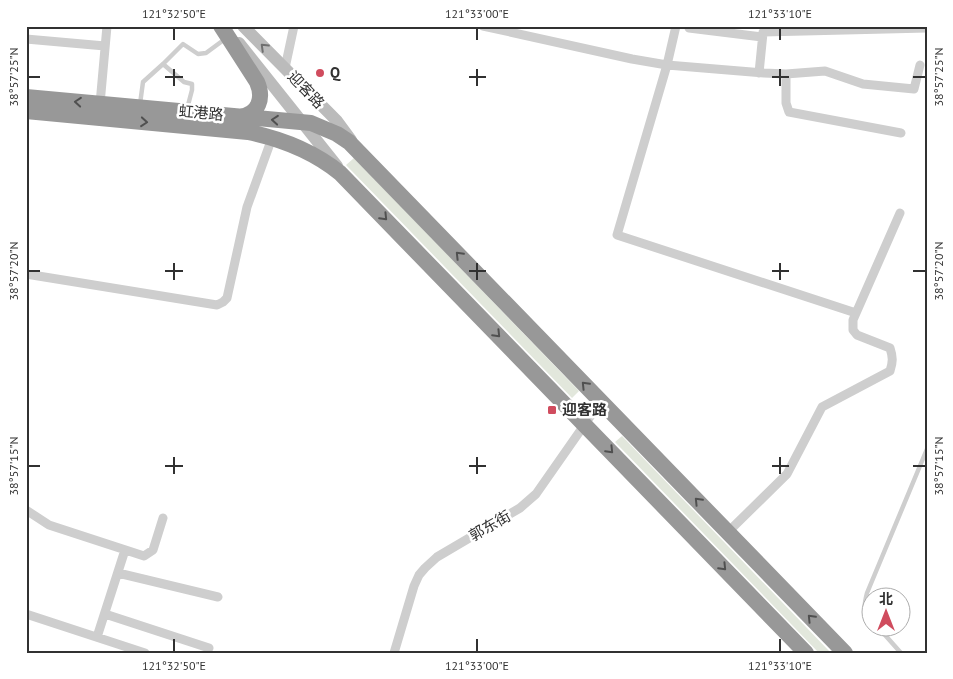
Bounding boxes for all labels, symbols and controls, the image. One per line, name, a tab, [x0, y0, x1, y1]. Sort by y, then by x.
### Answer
text: 121°32'50"E	[142, 6, 206, 21]
text: 121°33'00"E	[445, 6, 509, 21]
text: 121°33'10"E	[748, 6, 812, 21]
one-way arrow	[261, 44, 270, 53]
text: 38°57'25"N	[6, 47, 21, 107]
text: 38°57'25"N	[931, 47, 946, 107]
place label: Q	[330, 63, 341, 82]
street label: 迎客路	[284, 67, 329, 112]
marker: Q	[314, 67, 326, 79]
one-way arrow	[74, 97, 82, 108]
street label: 虹港路	[178, 101, 224, 124]
one-way arrow	[270, 115, 278, 126]
one-way arrow	[141, 116, 149, 127]
one-way arrow	[378, 211, 387, 220]
text: 38°57'20"N	[6, 241, 21, 301]
text: 38°57'20"N	[931, 241, 946, 301]
one-way arrow	[456, 252, 465, 261]
one-way arrow	[491, 328, 500, 337]
one-way arrow	[582, 381, 591, 390]
place label: 迎客路	[562, 400, 607, 419]
marker: 迎客路	[546, 404, 558, 416]
text: 38°57'15"N	[6, 436, 21, 496]
text: 38°57'15"N	[931, 436, 946, 496]
one-way arrow	[604, 445, 613, 454]
one-way arrow	[695, 498, 704, 507]
street label: 郭东街	[466, 506, 514, 545]
one-way arrow	[717, 561, 726, 570]
north arrow	[860, 586, 910, 636]
text: 北	[879, 590, 893, 608]
one-way arrow	[808, 614, 817, 623]
text: 121°32'50"E	[142, 658, 206, 673]
text: 121°33'00"E	[445, 658, 509, 673]
text: 121°33'10"E	[748, 658, 812, 673]

